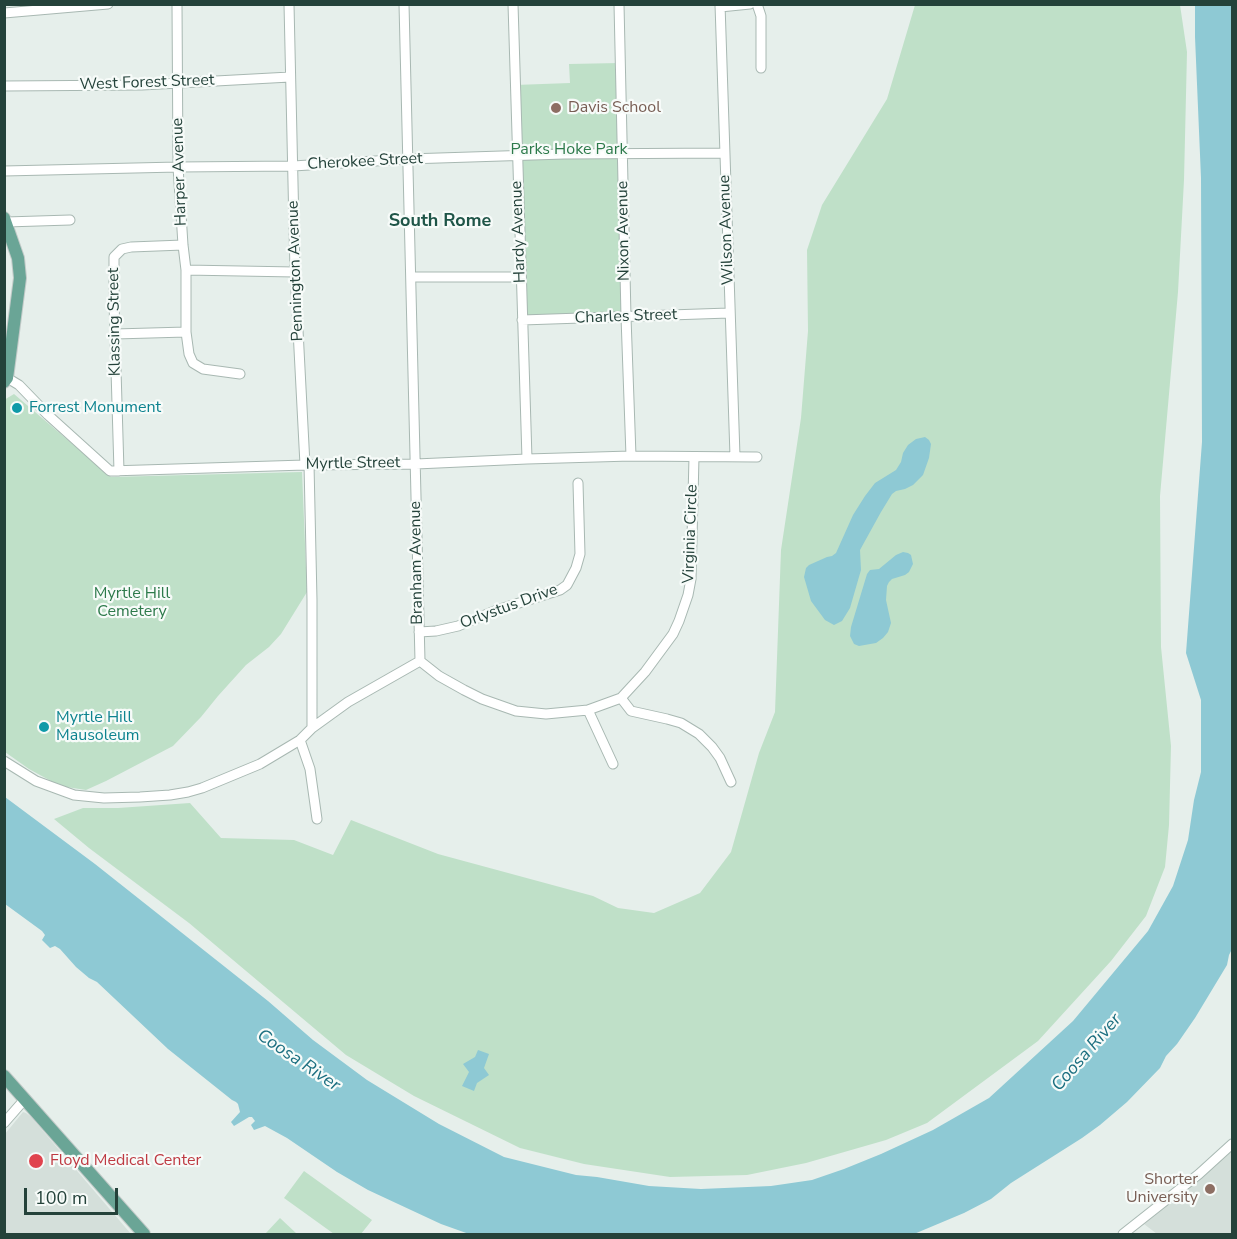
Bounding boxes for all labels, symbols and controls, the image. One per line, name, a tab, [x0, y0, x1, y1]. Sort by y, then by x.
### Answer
street label: West Forest Street	[79, 71, 215, 95]
place label: Davis School	[568, 98, 661, 118]
marker: Davis School	[549, 101, 563, 115]
street label: Harper Avenue	[169, 117, 191, 227]
park label: Parks Hoke Park	[510, 140, 628, 160]
street label: Cherokee Street	[307, 149, 423, 175]
street label: Wilson Avenue	[715, 175, 739, 285]
street label: Hardy Avenue	[508, 180, 530, 284]
street label: Nixon Avenue	[614, 181, 634, 281]
street label: Pennington Avenue	[284, 200, 308, 342]
district label: South Rome	[389, 211, 491, 233]
street label: Klassing Street	[104, 268, 126, 376]
street label: Charles Street	[574, 306, 678, 328]
place label: Forrest Monument	[29, 398, 161, 418]
marker: Forrest Monument	[10, 401, 24, 415]
street label: Myrtle Street	[306, 454, 400, 474]
street label: Virginia Circle	[680, 484, 702, 584]
street label: Branham Avenue	[406, 501, 428, 625]
street label: Orlystus Drive	[458, 580, 560, 634]
park label: Myrtle Hill Cemetery	[94, 584, 170, 622]
place label: Myrtle Hill Mausoleum	[56, 708, 140, 746]
marker: Myrtle Hill Mausoleum	[37, 720, 51, 734]
water label: Coosa River	[1047, 1010, 1127, 1096]
water label: Coosa River	[252, 1025, 344, 1097]
place label: Floyd Medical Center	[50, 1151, 201, 1171]
marker: Floyd Medical Center	[27, 1152, 45, 1170]
place label: Shorter University	[1126, 1170, 1198, 1208]
scale bar	[27, 1176, 122, 1214]
marker: Shorter University	[1203, 1182, 1217, 1196]
text: 100 m	[35, 1186, 87, 1210]

